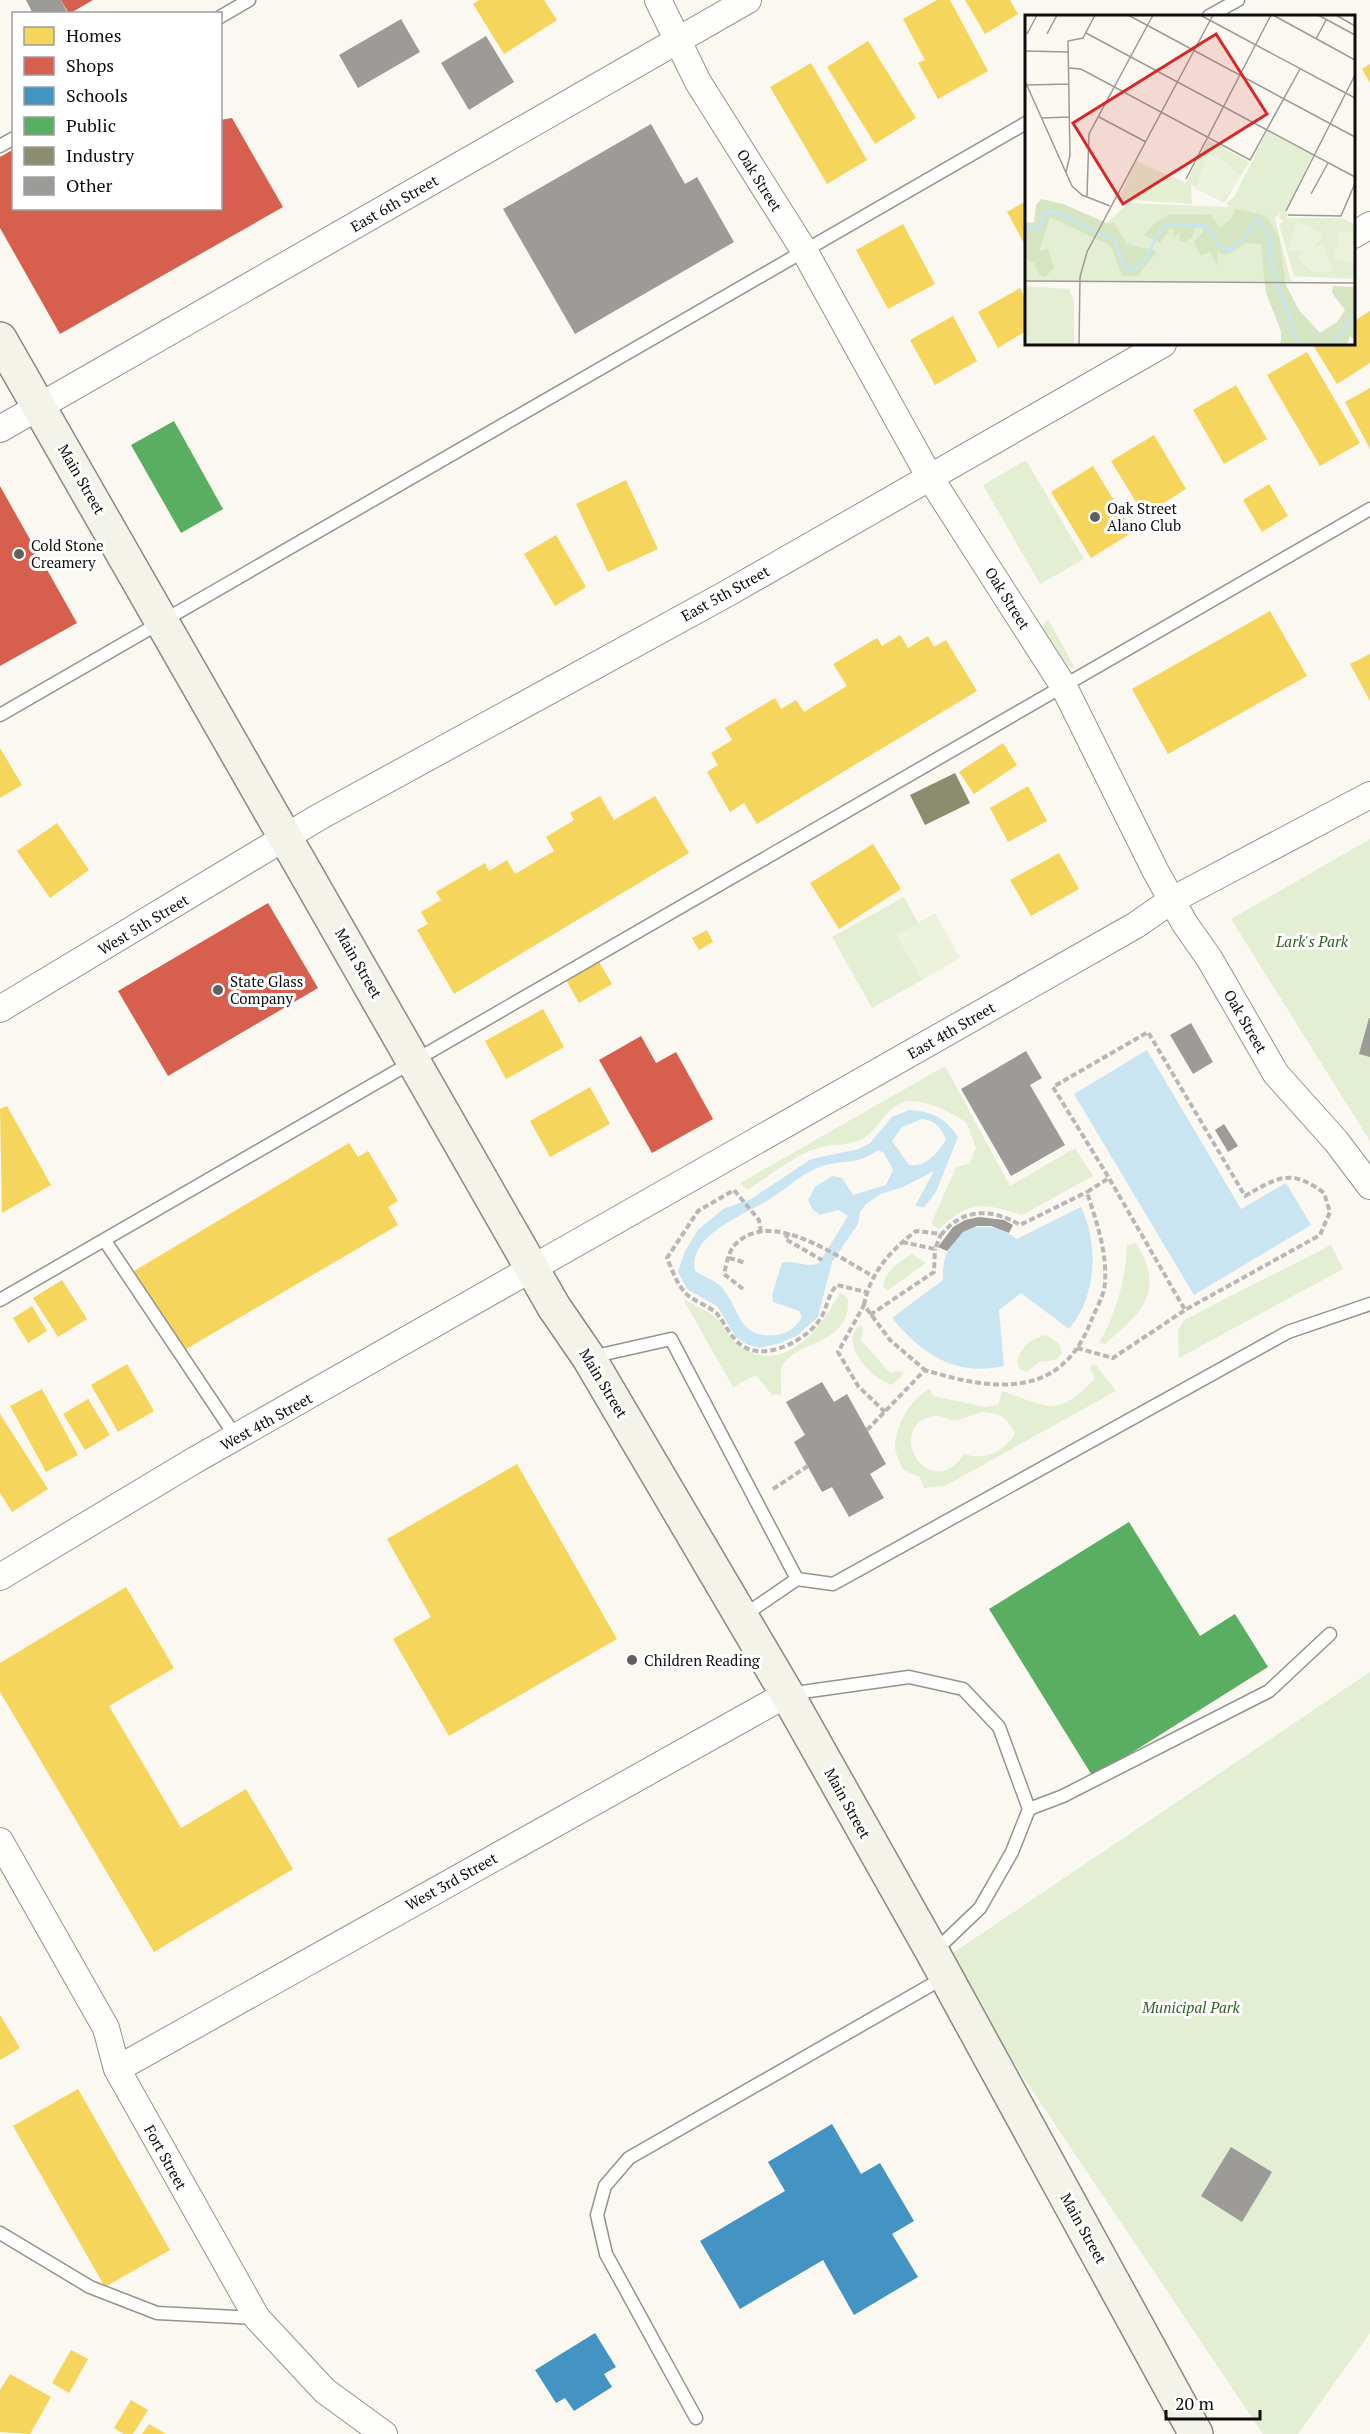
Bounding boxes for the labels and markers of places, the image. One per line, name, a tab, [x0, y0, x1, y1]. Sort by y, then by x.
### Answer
place label: Oak Street Alano Club	[1107, 498, 1181, 535]
marker: Oak Street Alano Club	[1088, 510, 1102, 524]
place label: Cold Stone Creamery	[31, 535, 103, 572]
marker: Cold Stone Creamery	[12, 547, 26, 561]
place label: State Glass Company	[230, 971, 303, 1008]
marker: State Glass Company	[211, 983, 225, 997]
place label: Children Reading	[644, 1650, 761, 1670]
marker: Children Reading	[625, 1653, 639, 1667]

